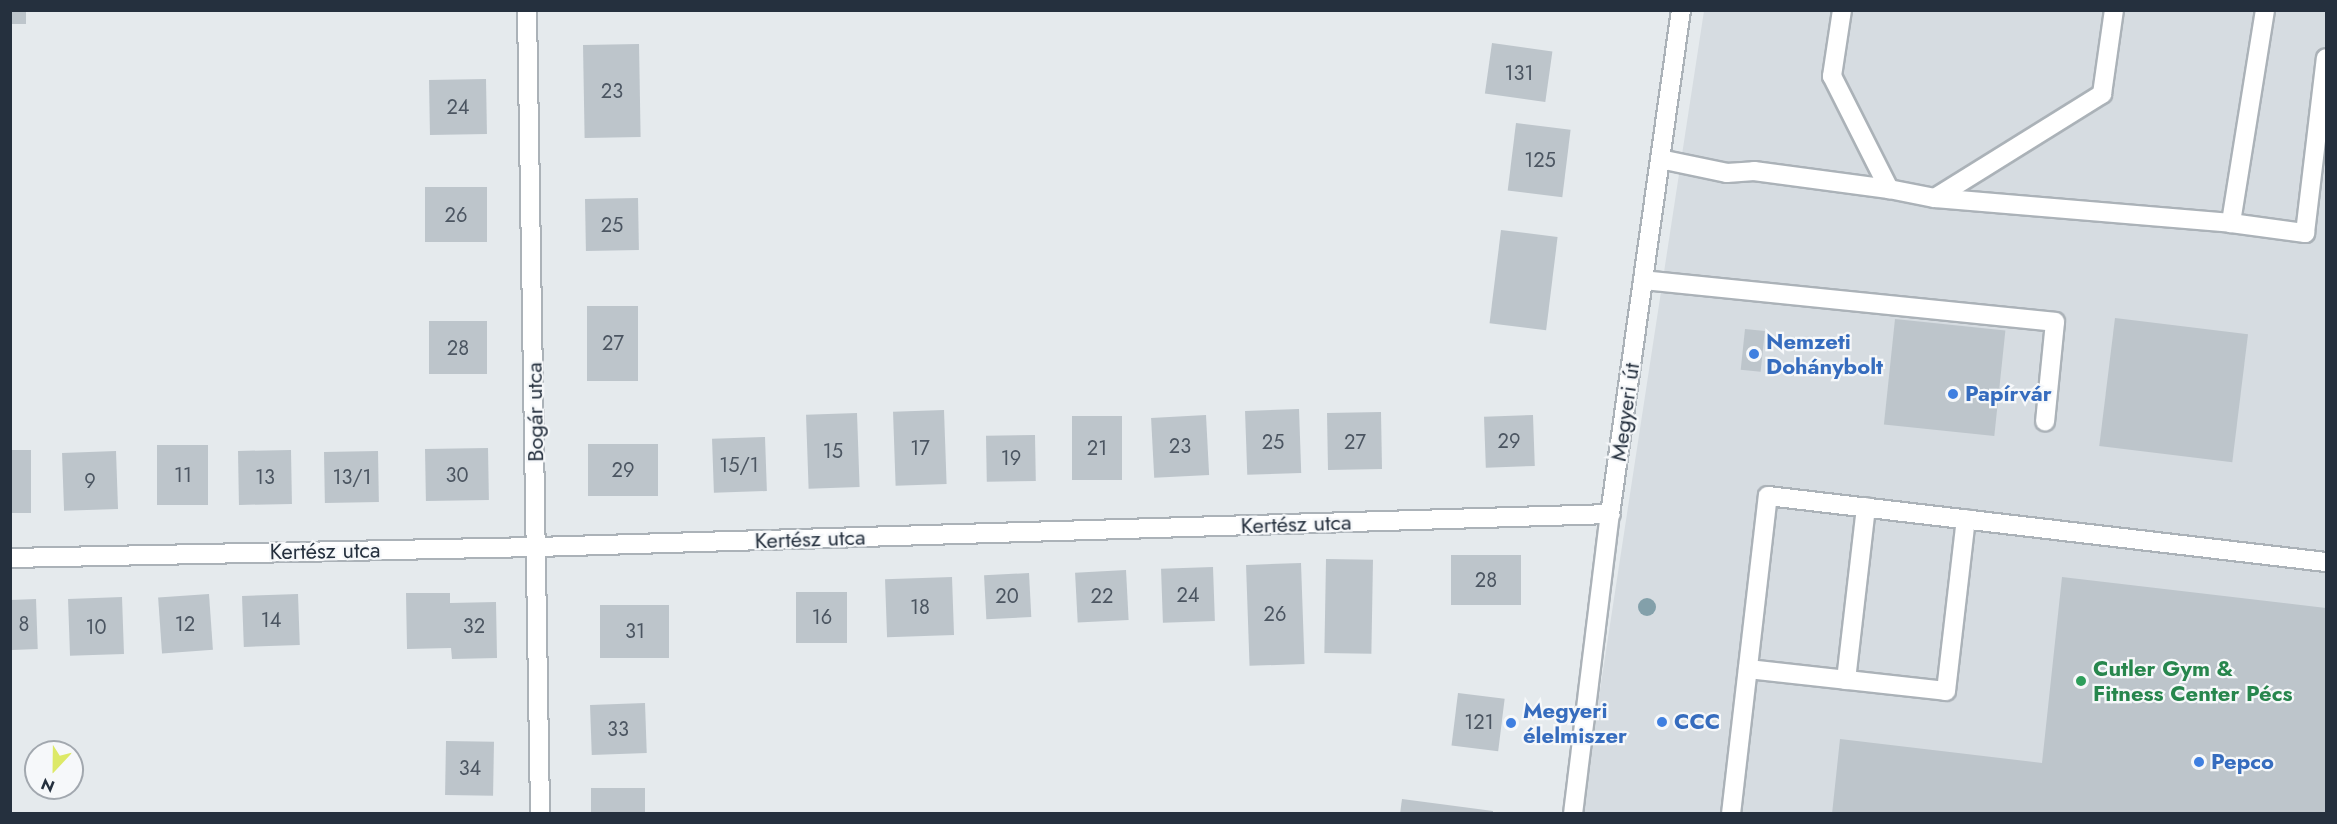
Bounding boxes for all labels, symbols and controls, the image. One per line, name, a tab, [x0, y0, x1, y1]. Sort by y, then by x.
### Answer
house number: 131	[1505, 61, 1533, 85]
house number: 23	[601, 79, 623, 103]
house number: 24	[446, 95, 470, 119]
house number: 125	[1524, 148, 1556, 172]
house number: 26	[445, 203, 467, 227]
house number: 25	[601, 213, 623, 237]
place label: Nemzeti Dohánybolt	[1766, 328, 1883, 380]
house number: 27	[602, 331, 624, 355]
house number: 28	[447, 336, 469, 360]
marker: Nemzeti Dohánybolt	[1747, 347, 1761, 361]
street label: Megyeri út	[1605, 361, 1645, 463]
street label: Bogár utca	[521, 362, 549, 462]
place label: Papírvár	[1965, 381, 2052, 407]
marker: Papírvár	[1946, 387, 1960, 401]
house number: 29	[1498, 429, 1520, 453]
house number: 25	[1262, 430, 1284, 454]
house number: 27	[1344, 430, 1366, 454]
house number: 23	[1169, 434, 1191, 458]
house number: 17	[910, 436, 930, 460]
house number: 21	[1087, 436, 1107, 460]
house number: 15	[823, 439, 843, 463]
house number: 19	[1001, 446, 1021, 470]
house number: 15/1	[719, 453, 759, 477]
house number: 29	[612, 458, 634, 482]
house number: 11	[174, 463, 192, 487]
house number: 30	[446, 463, 468, 487]
house number: 13	[255, 465, 275, 489]
house number: 13/1	[333, 465, 371, 489]
house number: 9	[84, 469, 96, 493]
street label: Kertész utca	[1240, 509, 1352, 539]
street label: Kertész utca	[754, 524, 866, 554]
street label: Kertész utca	[269, 537, 381, 565]
house number: 28	[1475, 568, 1497, 592]
house number: 24	[1176, 583, 1200, 607]
house number: 20	[995, 584, 1019, 608]
house number: 22	[1091, 584, 1113, 608]
house number: 18	[910, 595, 930, 619]
house number: 26	[1264, 602, 1286, 626]
house number: 16	[812, 605, 832, 629]
house number: 14	[261, 608, 281, 632]
house number: 8	[19, 612, 29, 636]
house number: 12	[175, 612, 195, 636]
house number: 32	[463, 614, 485, 638]
house number: 10	[86, 615, 106, 639]
house number: 31	[625, 619, 645, 643]
place label: Cutler Gym & Fitness Center Pécs	[2093, 655, 2293, 706]
marker: Cutler Gym & Fitness Center Pécs	[2074, 674, 2088, 688]
place label: Megyeri élelmiszer	[1523, 697, 1627, 748]
place label: CCC	[1674, 709, 1720, 735]
house number: 121	[1464, 710, 1494, 734]
marker: CCC	[1655, 715, 1669, 729]
marker: Megyeri élelmiszer	[1504, 716, 1518, 730]
house number: 33	[607, 717, 629, 741]
north arrow	[24, 740, 84, 800]
place label: Pepco	[2211, 749, 2274, 775]
marker: Pepco	[2192, 755, 2206, 769]
house number: 34	[459, 756, 481, 780]
text: N	[38, 772, 58, 798]

